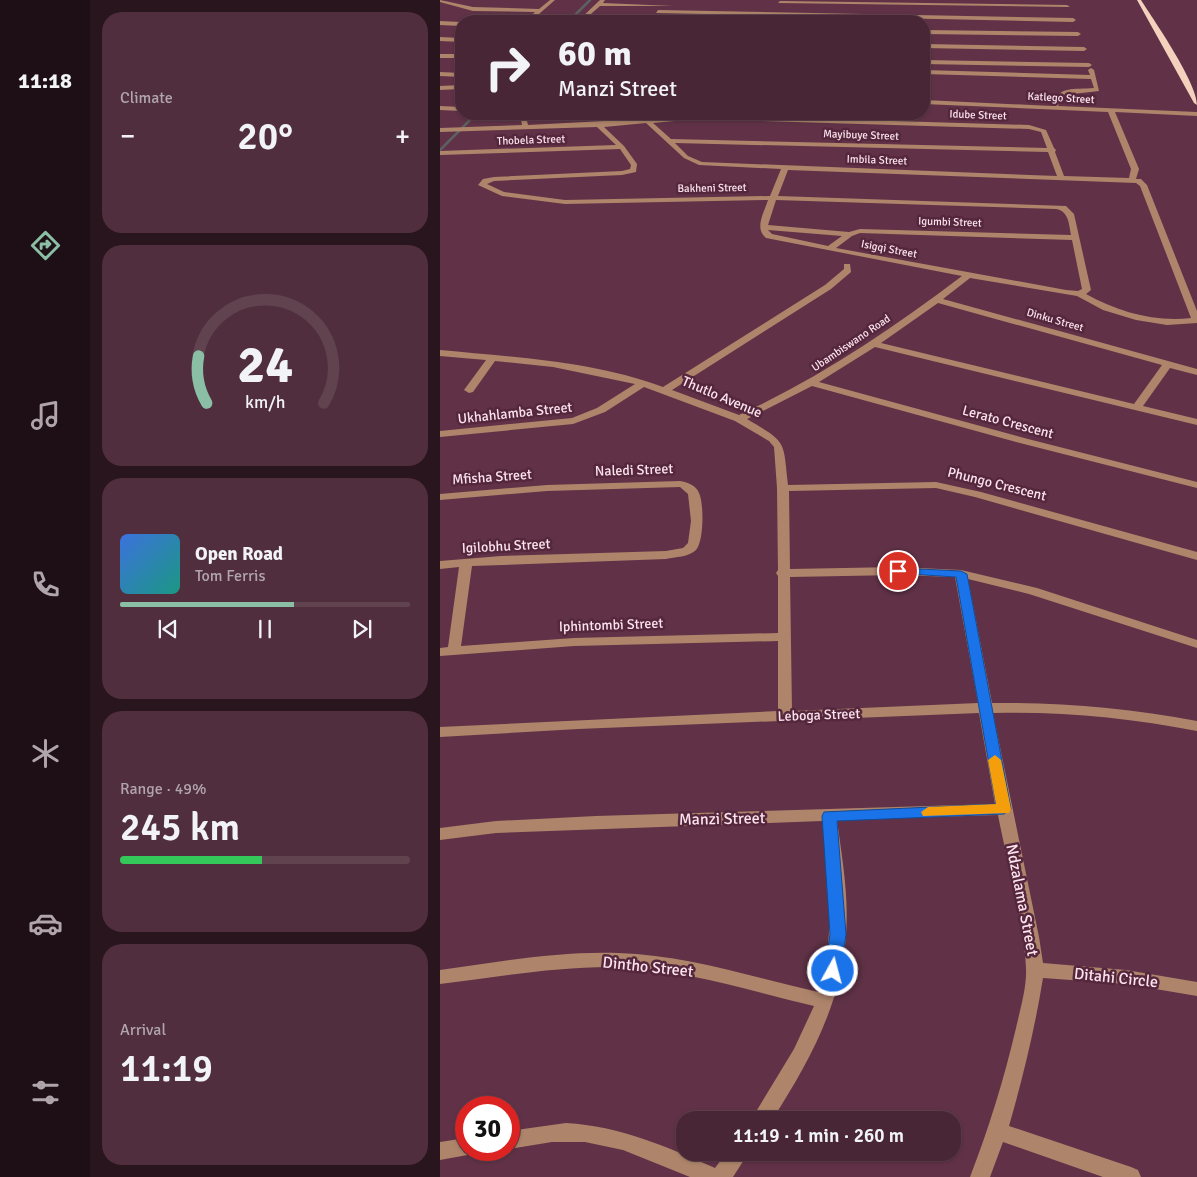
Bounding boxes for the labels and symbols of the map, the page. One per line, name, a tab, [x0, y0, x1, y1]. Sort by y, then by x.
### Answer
street label: Katlego Street	[1027, 90, 1095, 106]
street label: Idube Street	[949, 108, 1007, 123]
street label: Mayibuye Street	[823, 127, 899, 143]
street label: Thobela Street	[497, 132, 566, 148]
street label: Imbila Street	[846, 152, 908, 168]
street label: Bakheni Street	[677, 181, 747, 195]
street label: Igumbi Street	[918, 214, 982, 230]
street label: Isigqi Street	[860, 237, 918, 261]
street label: Dinku Street	[1025, 306, 1085, 334]
street label: Ubambiswano Road	[809, 312, 893, 374]
street label: Thutlo Avenue	[679, 373, 765, 421]
street label: Ukhahlamba Street	[457, 399, 573, 427]
street label: Lerato Crescent	[961, 402, 1056, 442]
street label: Naledi Street	[595, 460, 674, 480]
street label: Phungo Crescent	[946, 464, 1048, 505]
street label: Mfisha Street	[452, 466, 532, 488]
street label: Igilobhu Street	[461, 535, 551, 557]
pin	[877, 550, 919, 592]
street label: Iphintombi Street	[558, 615, 664, 635]
street label: Leboga Street	[777, 705, 861, 725]
street label: Manzi Street	[679, 808, 766, 830]
street label: Ndzalama Street	[1001, 842, 1043, 958]
position arrow	[806, 944, 858, 996]
street label: Dintho Street	[602, 952, 695, 982]
street label: Ditahi Circle	[1073, 964, 1159, 992]
speed limit sign: 30	[455, 1096, 520, 1161]

